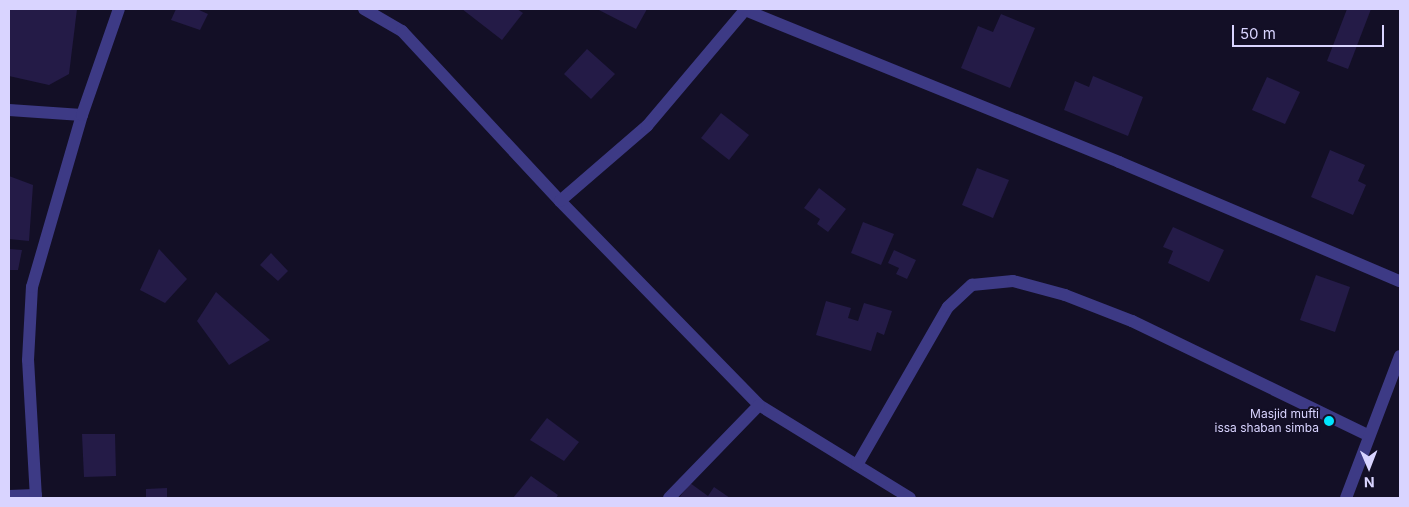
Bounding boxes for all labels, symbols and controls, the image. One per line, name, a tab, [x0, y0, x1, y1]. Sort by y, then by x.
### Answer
scale bar	[1234, 15, 1386, 47]
text: 50 m	[1240, 24, 1276, 43]
place label: Masjid mufti issa shaban simba	[1215, 407, 1319, 435]
marker: Masjid mufti issa shaban simba	[1323, 415, 1335, 427]
north arrow	[1344, 442, 1394, 492]
text: N	[1364, 474, 1375, 491]

